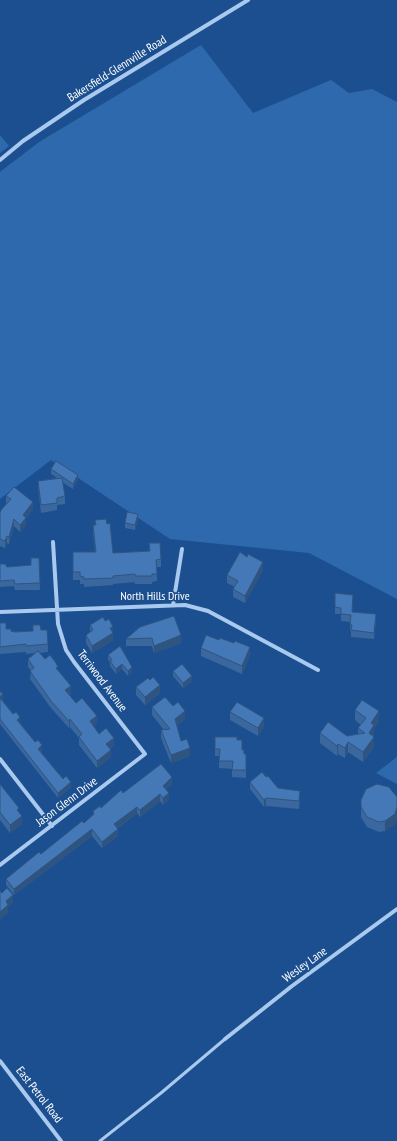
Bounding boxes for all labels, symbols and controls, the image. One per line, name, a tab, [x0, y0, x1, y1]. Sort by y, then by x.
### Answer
street label: Bakersfield-Glennville Road	[65, 33, 169, 105]
street label: North Hills Drive	[120, 590, 190, 604]
street label: Terriwood Avenue	[74, 647, 130, 715]
street label: Jason Glenn Drive	[33, 774, 101, 830]
street label: Wesley Lane	[280, 944, 330, 986]
street label: East Petrol Road	[13, 1064, 65, 1126]

